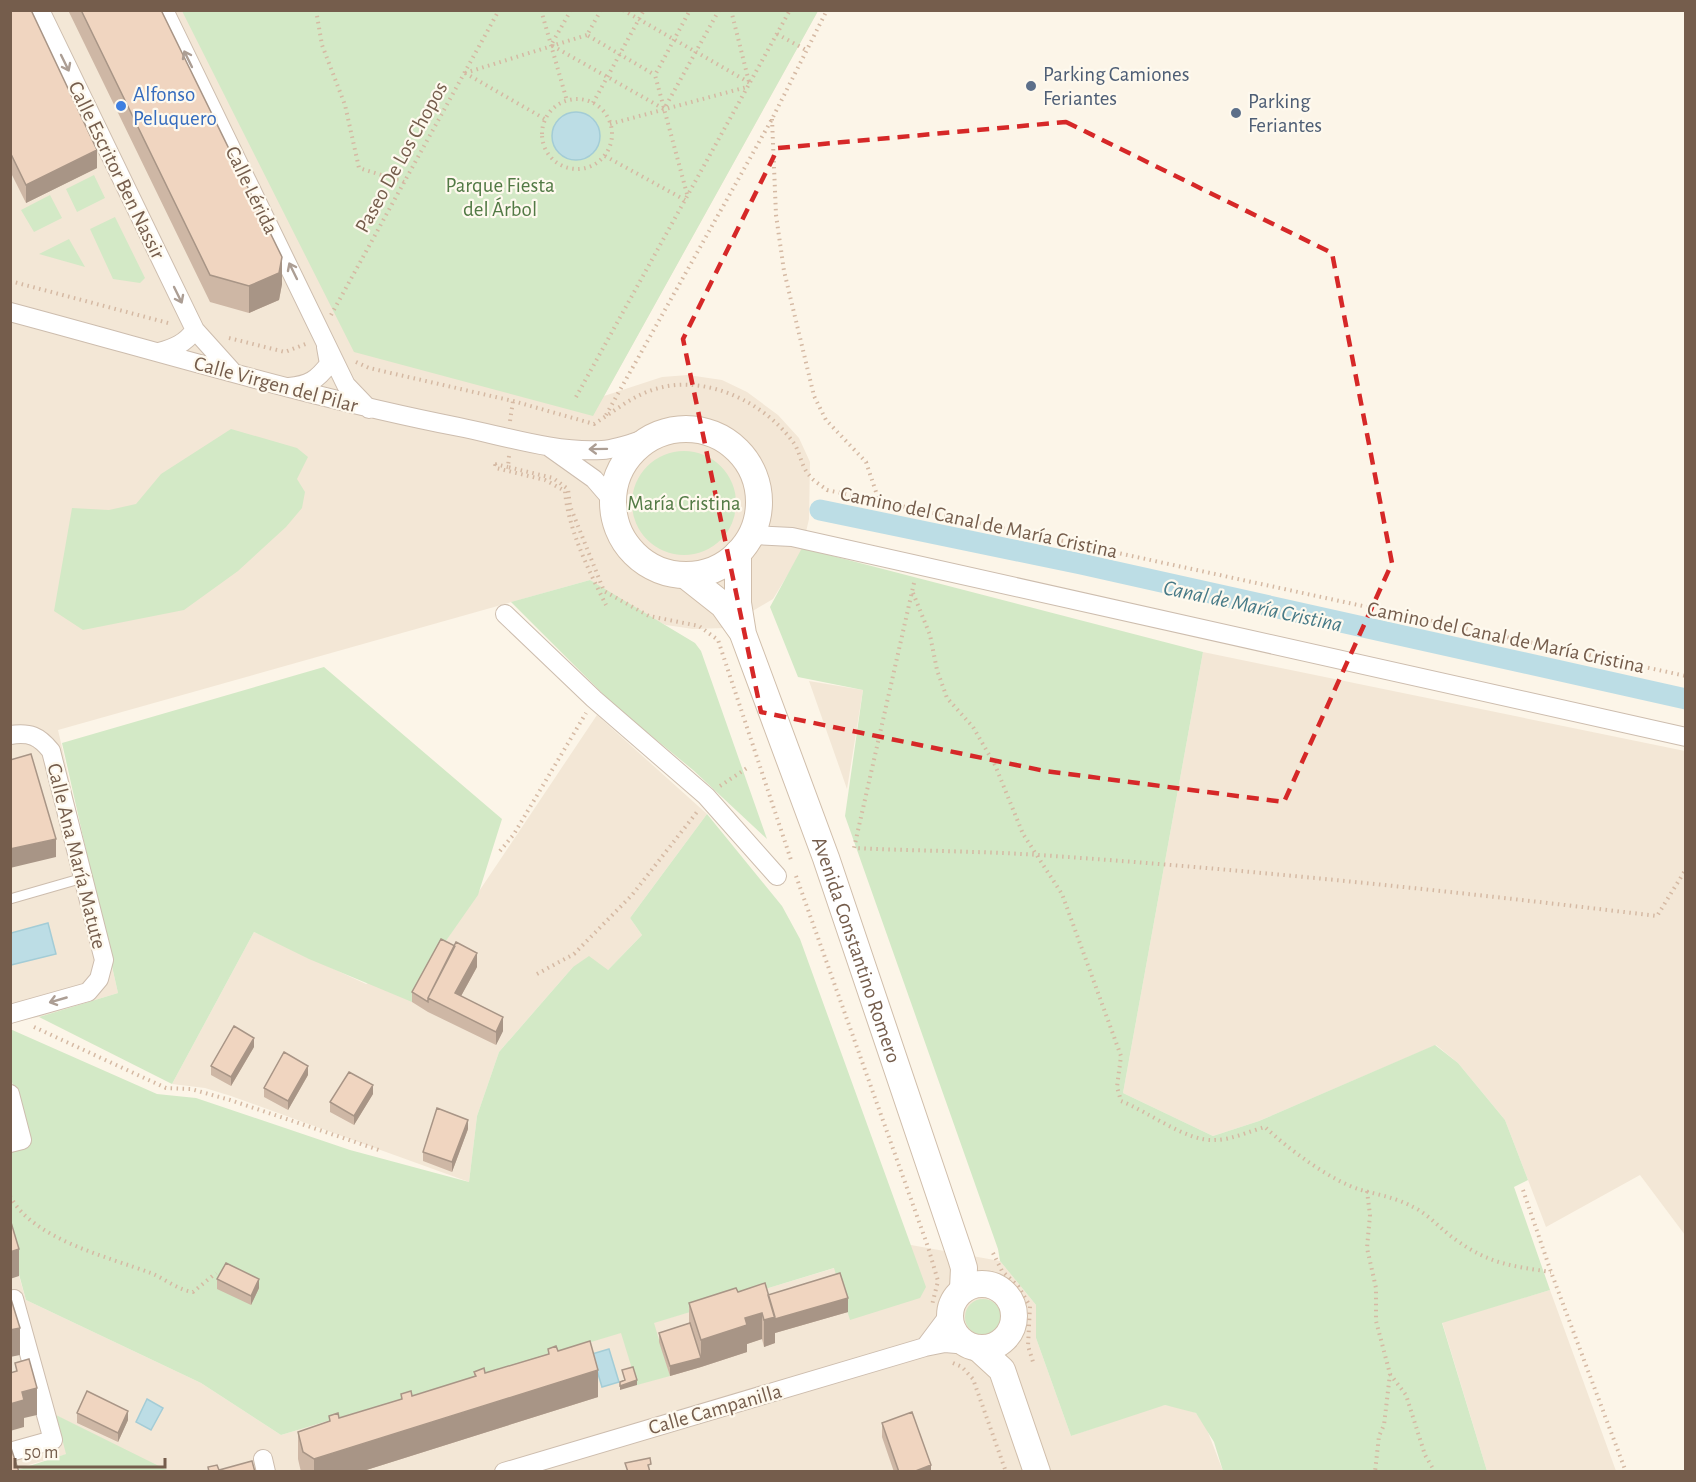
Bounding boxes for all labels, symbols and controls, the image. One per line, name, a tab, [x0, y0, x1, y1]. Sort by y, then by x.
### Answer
one-way arrow	[181, 50, 193, 68]
one-way arrow	[60, 54, 72, 72]
place label: Parking Camiones Feriantes	[1043, 64, 1190, 109]
street label: Calle Escritor Ben Nassir	[64, 78, 169, 262]
street label: Paseo De Los Chopos	[351, 78, 452, 236]
marker: Parking Camiones Feriantes	[1024, 79, 1038, 93]
place label: Alfonso Peluquero	[133, 84, 217, 129]
place label: Parking Feriantes	[1248, 91, 1322, 136]
marker: Alfonso Peluquero	[114, 99, 128, 113]
marker: Parking Feriantes	[1229, 106, 1243, 120]
street label: Calle Lérida	[221, 143, 282, 238]
park label: Parque Fiesta del Árbol	[445, 175, 555, 220]
one-way arrow	[286, 263, 298, 281]
one-way arrow	[173, 286, 185, 304]
street label: Calle Virgen del Pilar	[192, 353, 360, 417]
one-way arrow	[589, 443, 609, 455]
street label: Camino del Canal de María Cristina	[838, 483, 1120, 562]
park label: María Cristina	[627, 493, 741, 514]
water label: Canal de María Cristina	[1161, 576, 1344, 636]
street label: Camino del Canal de María Cristina	[1365, 598, 1647, 677]
street label: Calle Ana María Matute	[43, 761, 110, 951]
street label: Avenida Constantino Romero	[808, 834, 904, 1066]
one-way arrow	[48, 995, 67, 1006]
street label: Calle Campanilla	[646, 1380, 784, 1439]
scale bar	[15, 1431, 165, 1469]
text: 50 m	[24, 1444, 58, 1462]

